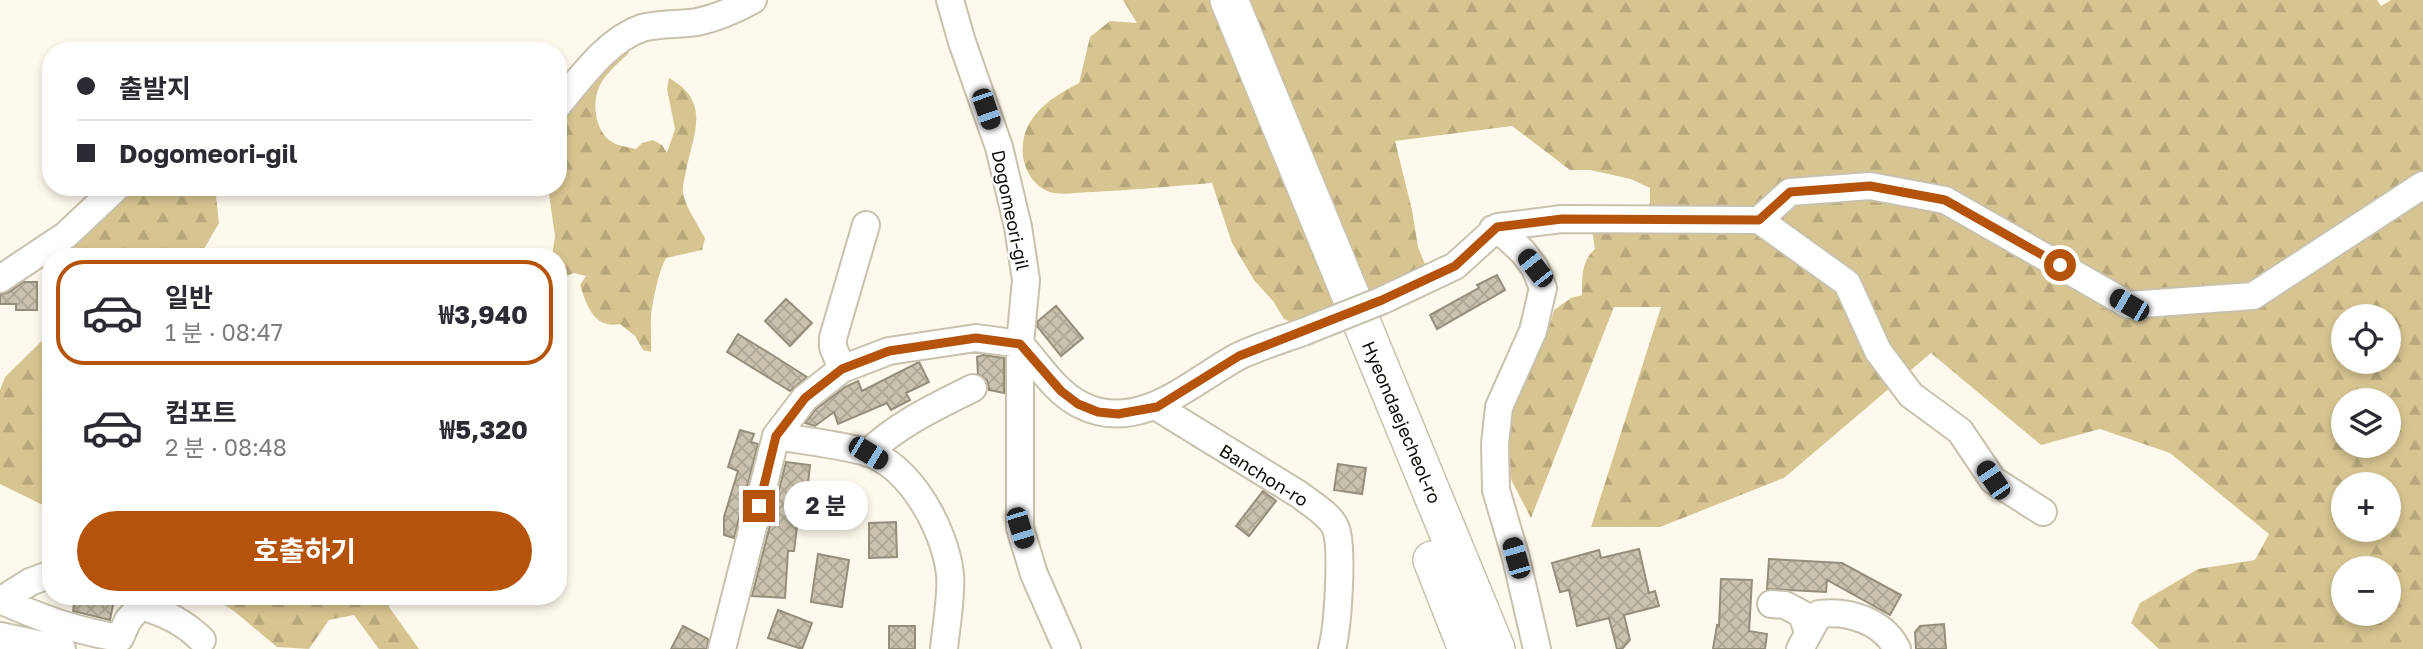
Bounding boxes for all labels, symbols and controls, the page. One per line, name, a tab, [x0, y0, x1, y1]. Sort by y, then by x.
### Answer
text: 출발지	[119, 73, 191, 104]
car	[970, 86, 1003, 132]
text: Dogomeori-gil	[119, 138, 297, 169]
street label: Dogomeori-gil	[987, 148, 1035, 273]
car	[1514, 245, 1557, 291]
route start	[2044, 249, 2076, 281]
icon: car	[81, 281, 144, 344]
text: 일반	[165, 282, 213, 313]
car	[2106, 285, 2153, 325]
text: ₩3,940	[439, 299, 528, 330]
map controls	[2331, 304, 2401, 626]
button: locate	[2331, 304, 2401, 374]
text: 1 분 · 08:47	[165, 318, 283, 346]
street label: Hyeondaejecheol-ro	[1358, 337, 1446, 507]
button: layers	[2331, 388, 2401, 458]
icon: car	[81, 396, 144, 459]
text: 컴포트	[165, 397, 237, 428]
text: ₩5,320	[440, 414, 528, 445]
text: 2 분 · 08:48	[165, 433, 287, 461]
car	[845, 433, 892, 473]
street label: Banchon-ro	[1216, 439, 1312, 511]
car	[1973, 457, 2014, 503]
button: +	[2331, 472, 2401, 542]
callout: 2 분	[784, 482, 868, 530]
route end	[743, 490, 775, 522]
text: 2 분	[806, 491, 846, 519]
car	[1004, 505, 1037, 551]
button: 호출하기	[77, 511, 532, 591]
car	[1501, 535, 1532, 581]
button: −	[2331, 556, 2401, 626]

